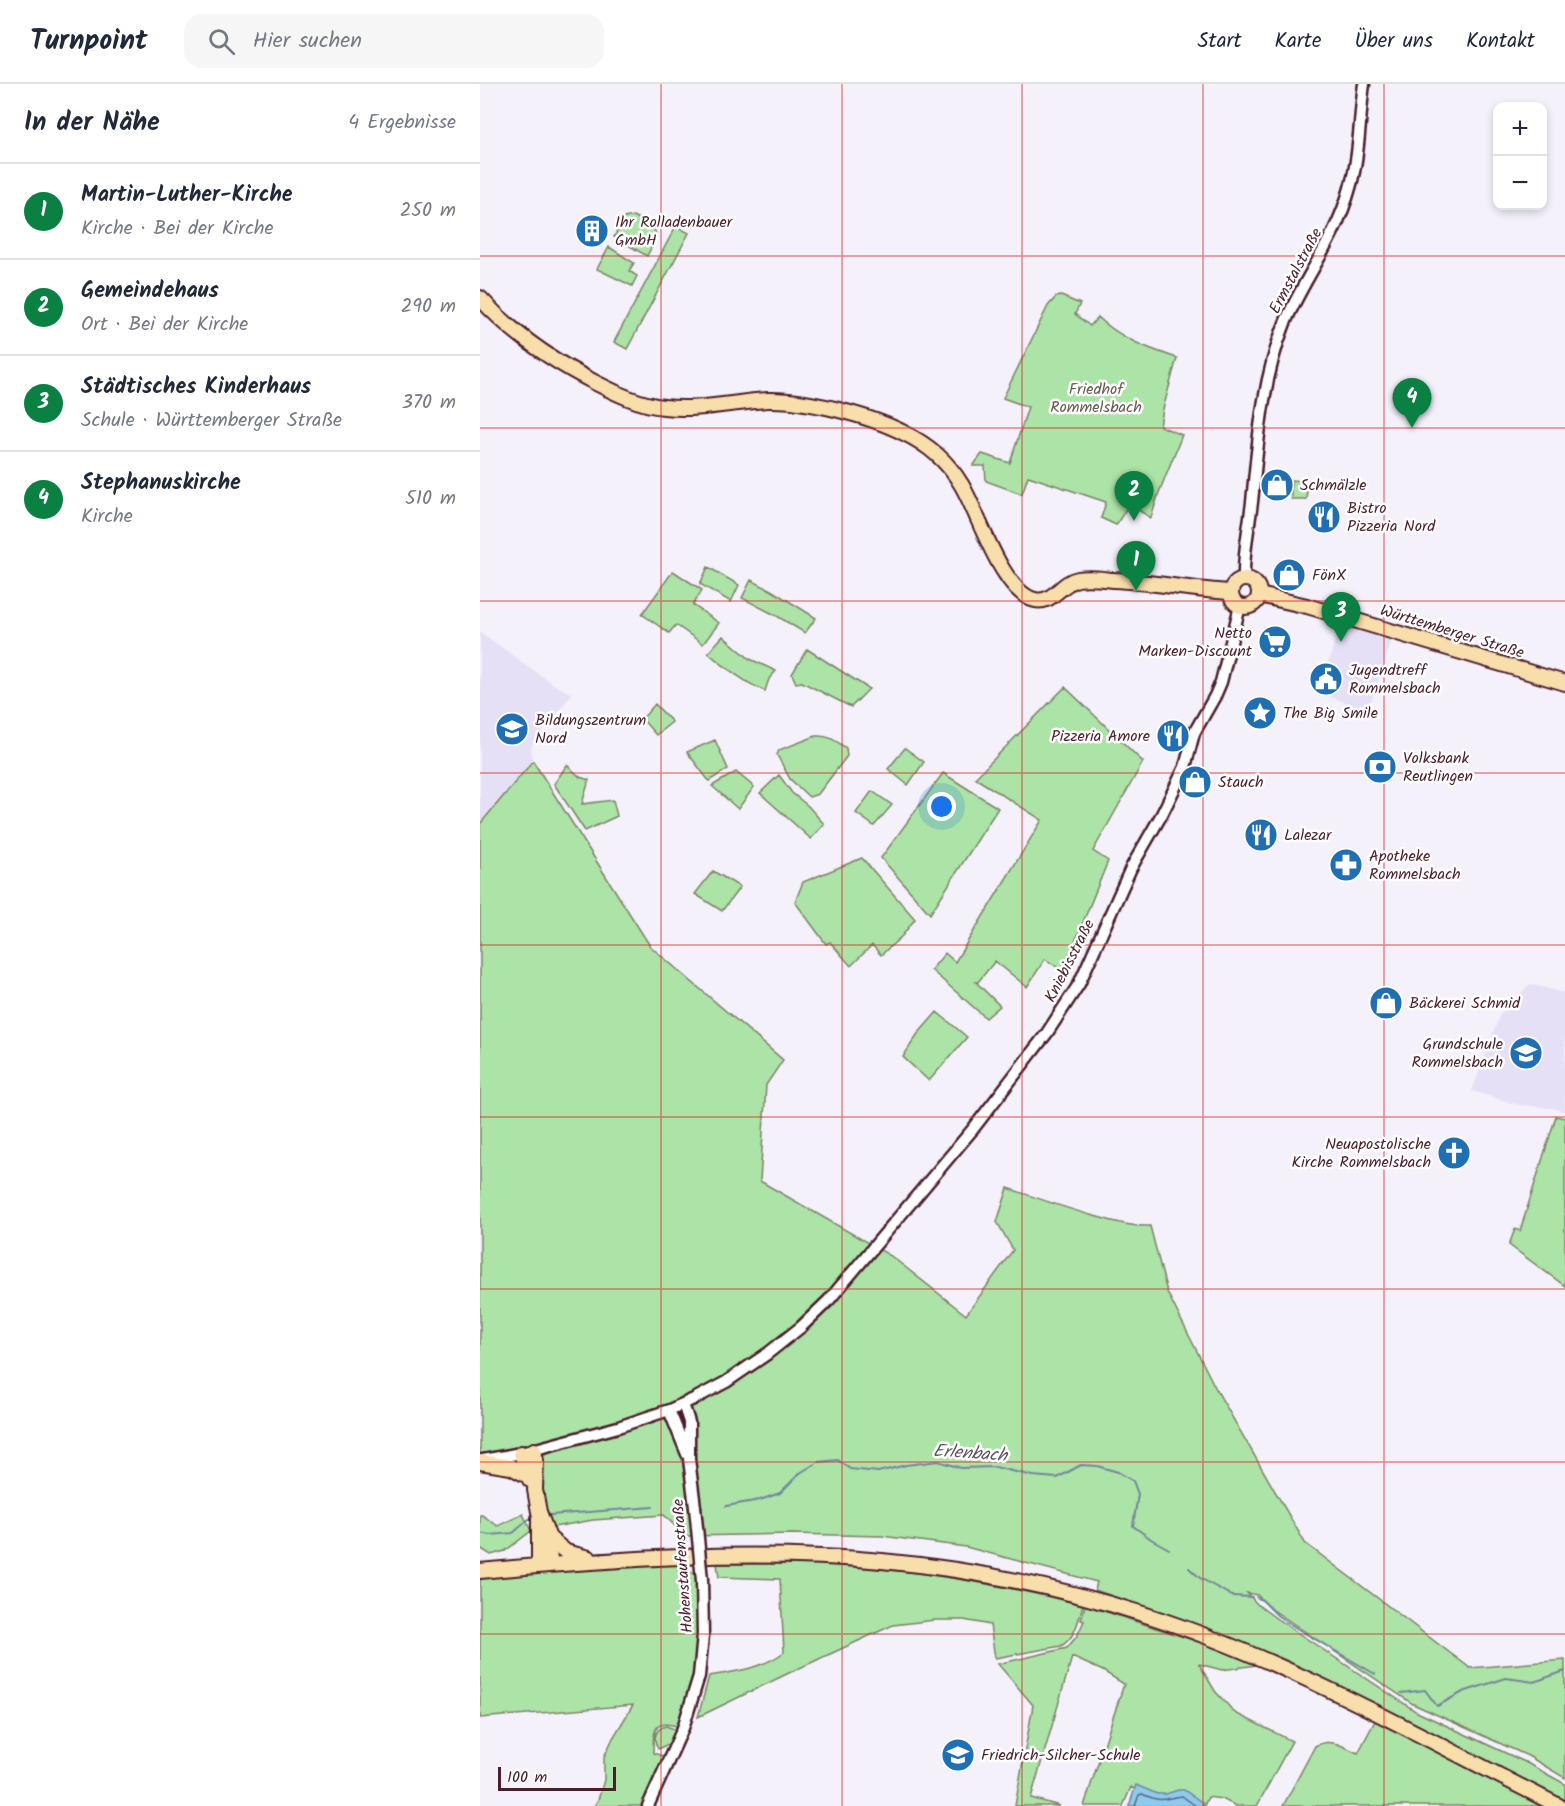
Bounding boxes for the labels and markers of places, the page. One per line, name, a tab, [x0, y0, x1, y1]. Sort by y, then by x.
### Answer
place label: Ihr Rolladenbauer GmbH	[615, 210, 734, 253]
building icon: Ihr Rolladenbauer GmbH	[574, 213, 610, 249]
pin: 4	[1392, 378, 1432, 428]
shop icon: Schmälzle	[1259, 467, 1295, 503]
pin: 2	[1114, 472, 1154, 521]
place label: Schmälzle	[1300, 473, 1367, 498]
place label: Bistro Pizzeria Nord	[1347, 496, 1436, 539]
restaurant icon: Bistro Pizzeria Nord	[1306, 499, 1342, 535]
pin: 1	[1116, 542, 1156, 591]
shop icon: FönX	[1271, 557, 1307, 593]
place label: FönX	[1312, 563, 1347, 588]
pin: 3	[1322, 592, 1360, 642]
place label: Netto Marken-Discount	[1138, 621, 1253, 664]
supermarket icon: Netto Marken-Discount	[1257, 624, 1293, 660]
place label: Jugendtreff Rommelsbach	[1349, 658, 1441, 701]
public building icon: Jugendtreff Rommelsbach	[1308, 661, 1344, 697]
place icon: The Big Smile	[1242, 695, 1278, 731]
place label: The Big Smile	[1283, 701, 1378, 726]
place label: Bildungszentrum Nord	[535, 708, 646, 751]
school or university icon: Bildungszentrum Nord	[494, 711, 530, 747]
restaurant icon: Pizzeria Amore	[1155, 718, 1191, 754]
place label: Pizzeria Amore	[1051, 724, 1150, 749]
place label: Volksbank Reutlingen	[1403, 746, 1473, 789]
bank icon: Volksbank Reutlingen	[1362, 749, 1398, 785]
shop icon: Stauch	[1177, 764, 1213, 800]
place label: Stauch	[1218, 770, 1264, 795]
restaurant icon: Lalezar	[1243, 817, 1279, 853]
place label: Lalezar	[1284, 823, 1333, 848]
place label: Apotheke Rommelsbach	[1369, 844, 1461, 887]
pharmacy icon: Apotheke Rommelsbach	[1328, 847, 1364, 883]
shop icon: Bäckerei Schmid	[1368, 985, 1404, 1021]
place label: Bäckerei Schmid	[1409, 991, 1521, 1016]
place label: Grundschule Rommelsbach	[1411, 1032, 1503, 1075]
school or university icon: Grundschule Rommelsbach	[1508, 1035, 1544, 1071]
place label: Neuapostolische Kirche Rommelsbach	[1292, 1132, 1431, 1175]
church icon: Neuapostolische Kirche Rommelsbach	[1436, 1135, 1472, 1171]
school or university icon: Friedrich-Silcher-Schule	[940, 1737, 976, 1773]
place label: Friedrich-Silcher-Schule	[981, 1743, 1141, 1768]

